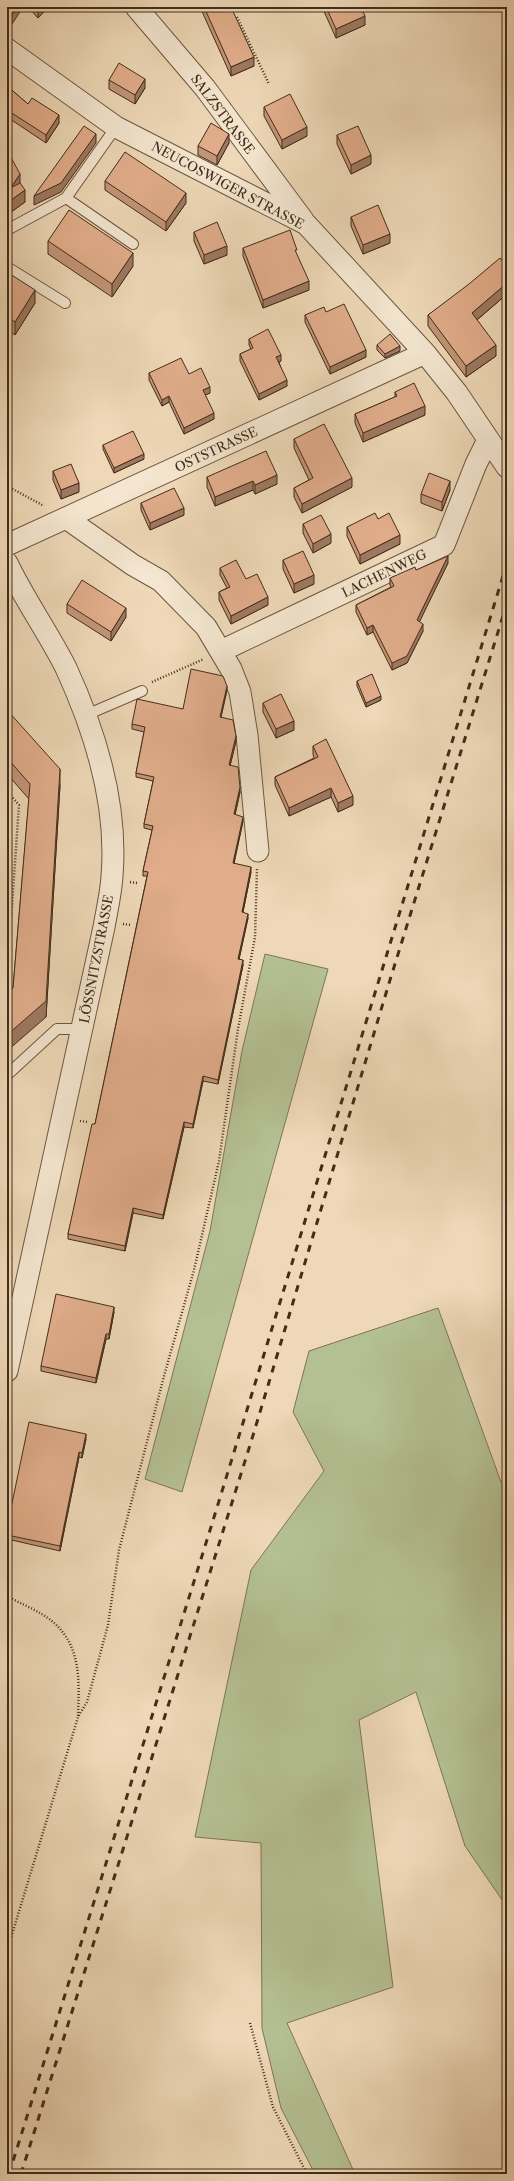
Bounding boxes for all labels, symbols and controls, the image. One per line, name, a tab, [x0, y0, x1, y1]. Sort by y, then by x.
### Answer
street label: SALZSTRASSE	[188, 71, 258, 157]
street label: NEUCOSWIGER STRASSE	[149, 138, 307, 232]
street label: OSTSTRASSE	[172, 423, 260, 475]
street label: LACHENWEG	[339, 545, 429, 600]
street label: LÖSSNITZSTRASSE	[76, 894, 116, 1024]

